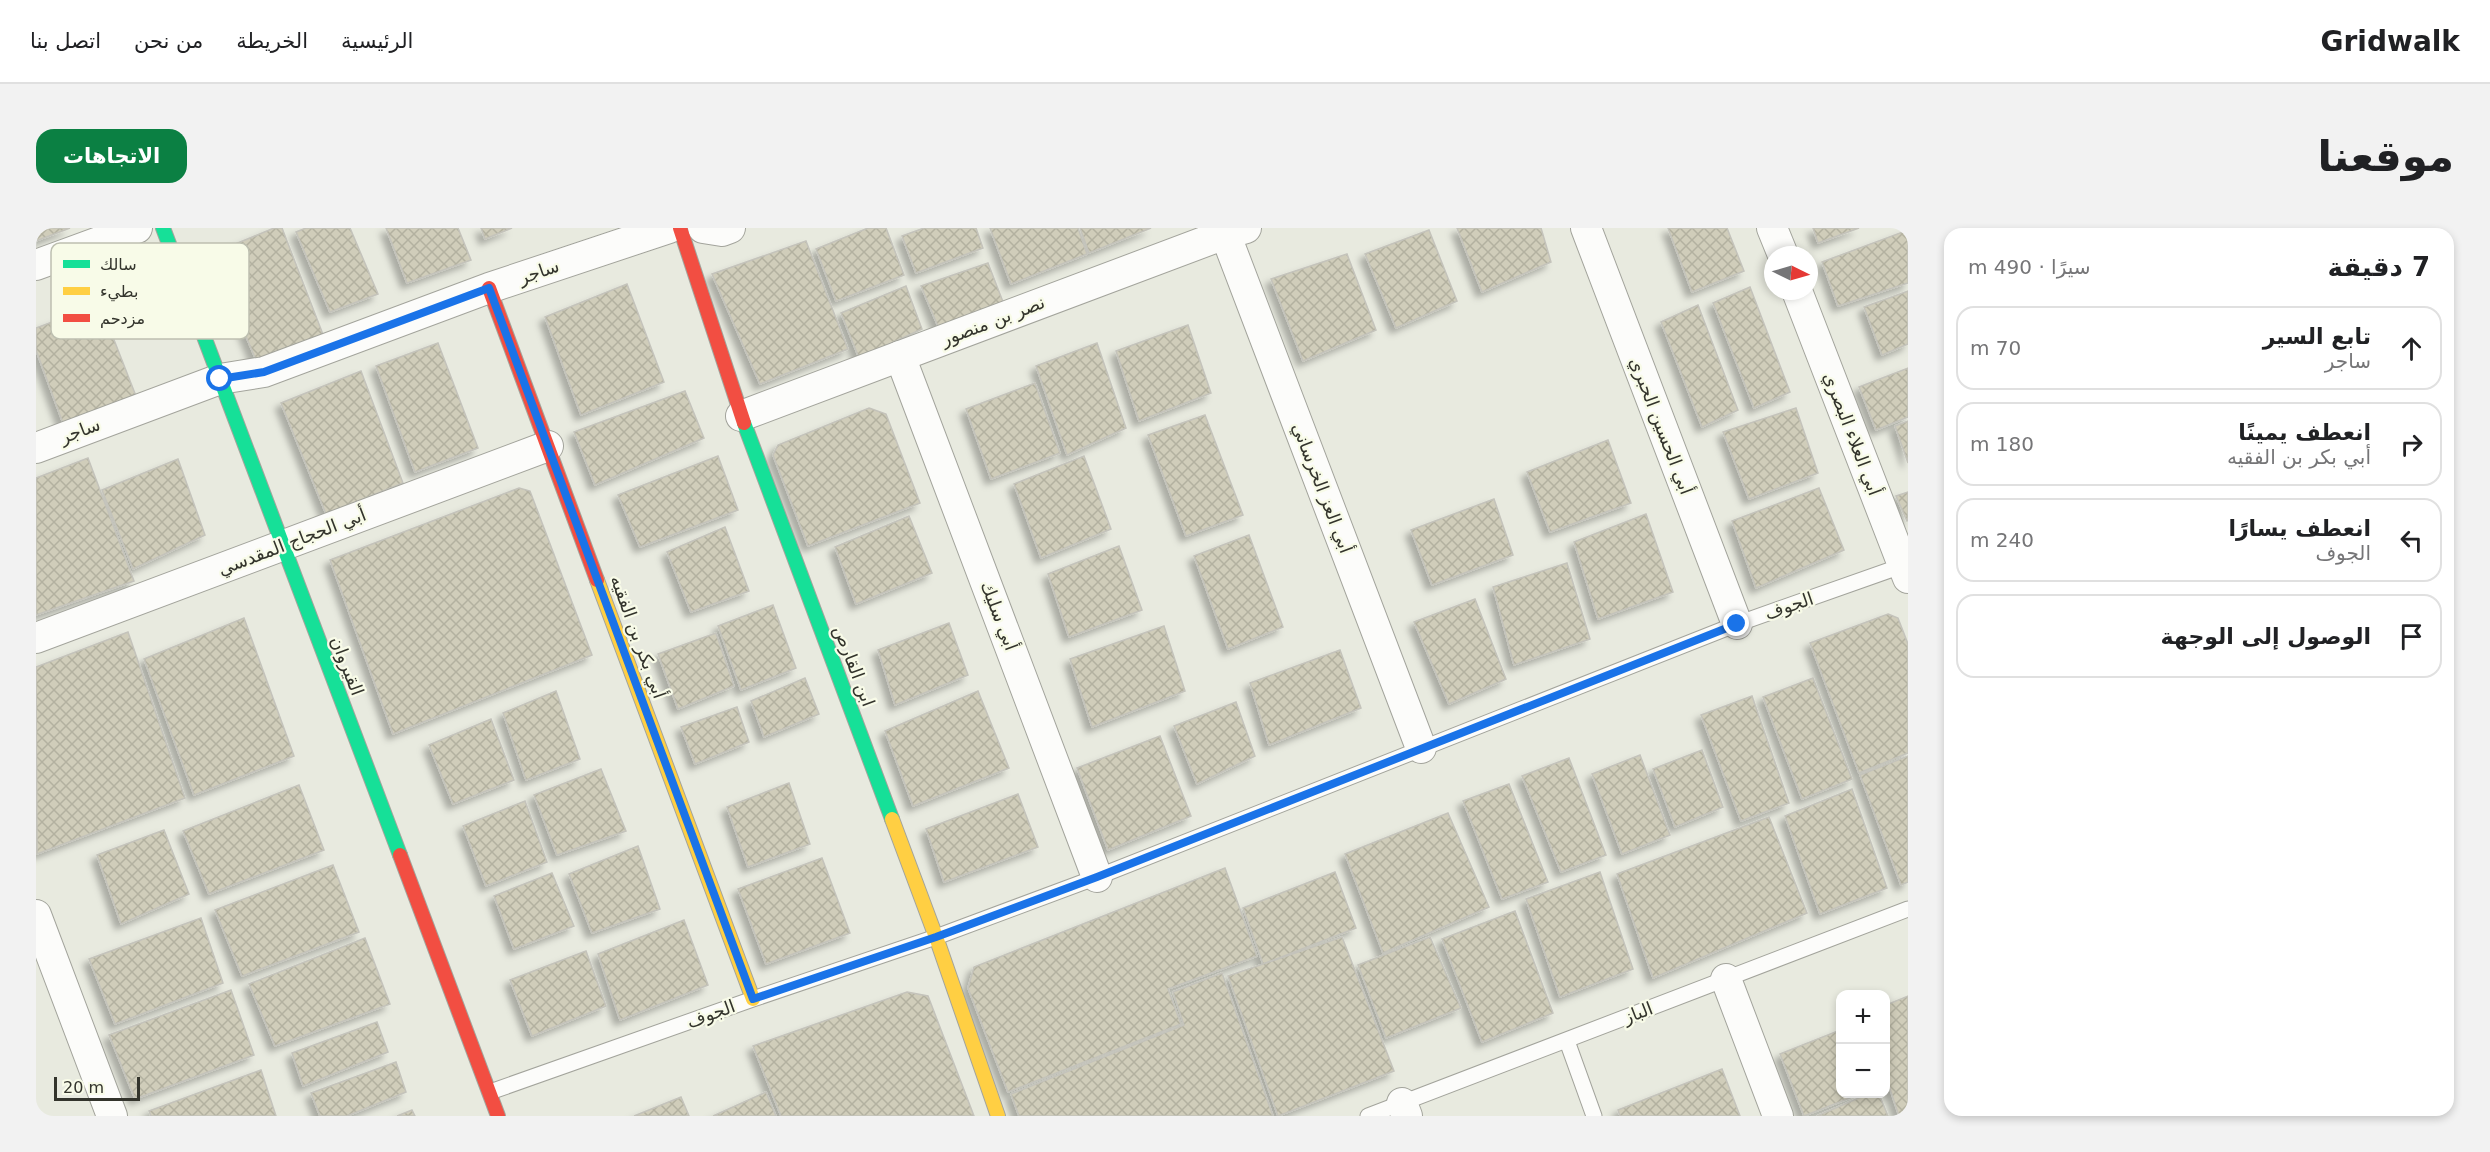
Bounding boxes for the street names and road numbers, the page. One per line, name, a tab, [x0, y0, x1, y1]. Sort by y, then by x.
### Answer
street label: ساجر	[515, 255, 562, 290]
street label: نصر بن منصور	[937, 291, 1048, 351]
street label: أبي الحسين الحبري	[1625, 354, 1698, 498]
street label: أبي العلاء البصري	[1818, 369, 1887, 499]
street label: ساجر	[56, 413, 103, 449]
street label: أبي العز الخرساني	[1287, 419, 1358, 556]
street label: أبي الحجاج المقدسي	[214, 503, 369, 580]
street label: أبي بكر بن الفقيه	[606, 572, 671, 702]
street label: أبي سليك	[976, 578, 1023, 654]
street label: الجوف	[1762, 587, 1816, 625]
street label: ابن القارص	[829, 622, 879, 710]
street label: القيروان	[326, 633, 368, 699]
street label: الجوف	[684, 995, 738, 1033]
street label: الباز	[1619, 997, 1656, 1028]

